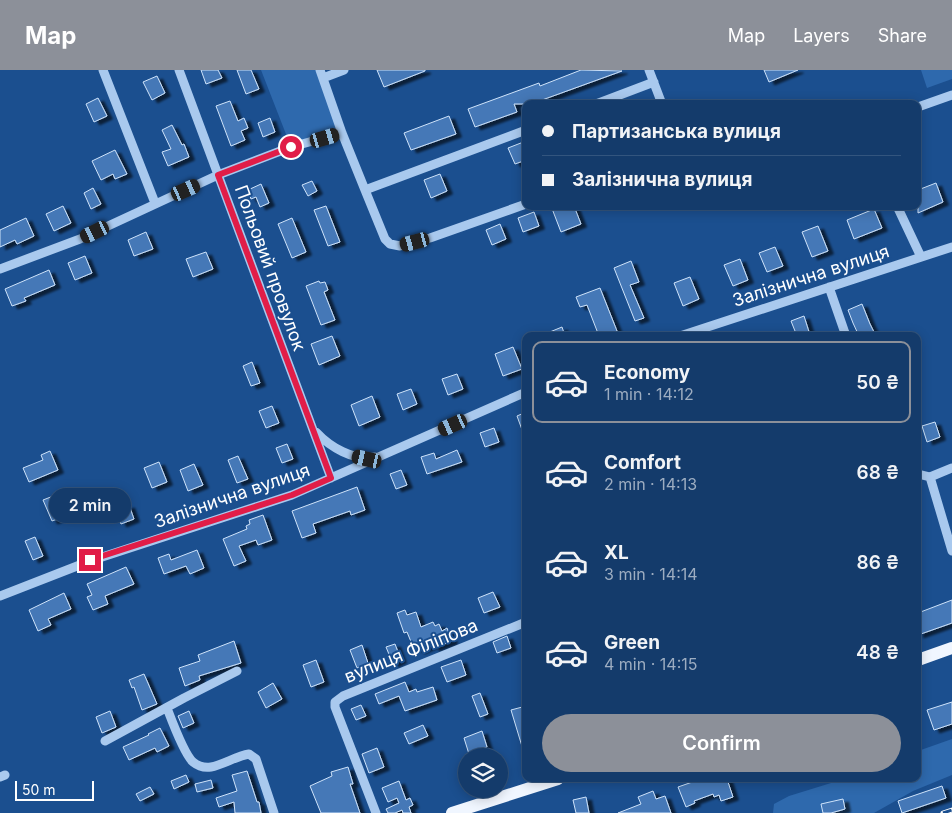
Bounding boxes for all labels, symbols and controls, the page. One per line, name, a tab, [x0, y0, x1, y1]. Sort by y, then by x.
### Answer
text: Map	[25, 21, 76, 50]
text: Map	[728, 25, 765, 46]
text: Layers	[793, 25, 850, 46]
text: Share	[878, 25, 927, 46]
text: Партизанська вулиця	[572, 120, 781, 143]
car	[308, 127, 341, 149]
route start	[280, 136, 302, 158]
text: Залізнична вулиця	[572, 168, 753, 191]
car	[169, 177, 202, 203]
street label: Польовий провулок	[231, 182, 310, 354]
car	[78, 219, 111, 245]
car	[398, 231, 431, 253]
street label: Залізнична вулиця	[730, 240, 892, 311]
icon: car	[544, 360, 589, 405]
text: Economy	[604, 361, 690, 384]
text: 50 ₴	[856, 371, 899, 394]
text: 1 min · 14:12	[604, 384, 694, 404]
car	[436, 412, 469, 438]
car	[350, 448, 383, 470]
icon: car	[544, 450, 589, 495]
text: Comfort	[604, 451, 681, 474]
street label: Залізнична вулиця	[151, 459, 313, 532]
text: 68 ₴	[857, 461, 899, 484]
text: 2 min · 14:13	[604, 474, 697, 494]
callout: 2 min	[49, 488, 131, 522]
text: 2 min	[69, 495, 111, 515]
icon: car	[544, 540, 589, 585]
text: XL	[604, 541, 629, 564]
route end	[79, 549, 101, 571]
text: 86 ₴	[857, 551, 899, 574]
text: 3 min · 14:14	[604, 564, 698, 584]
street label: вулиця Філіпова	[341, 614, 481, 687]
icon: car	[544, 630, 589, 675]
text: Green	[604, 631, 660, 654]
text: 48 ₴	[856, 641, 899, 664]
text: 4 min · 14:15	[604, 654, 697, 674]
button: Confirm	[542, 714, 901, 772]
map controls	[458, 748, 508, 798]
button: layers	[458, 748, 508, 798]
scale bar	[15, 778, 94, 801]
text: 50 m	[22, 781, 56, 798]

